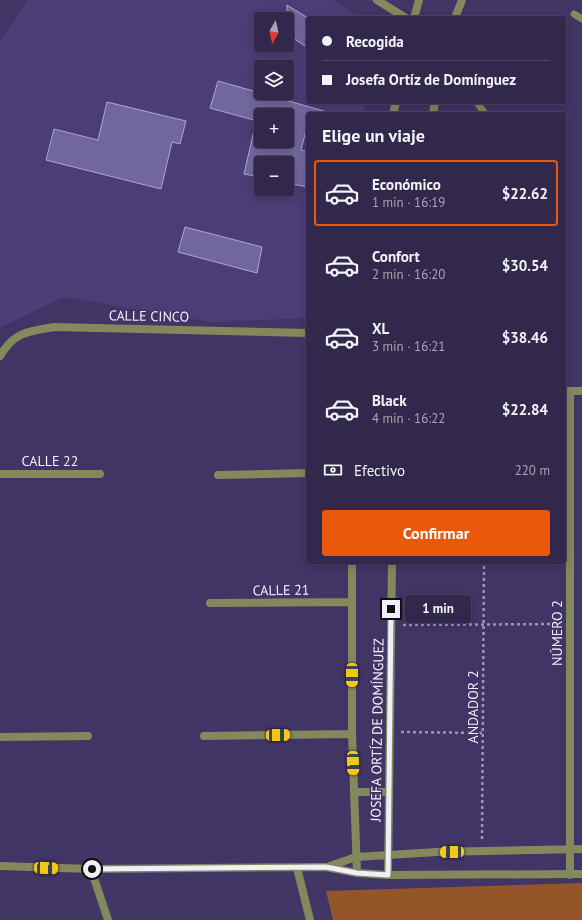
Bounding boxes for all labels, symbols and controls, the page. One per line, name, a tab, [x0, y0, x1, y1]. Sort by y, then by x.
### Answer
north arrow	[254, 12, 294, 52]
map controls	[254, 12, 294, 196]
text: Recogida	[346, 32, 404, 51]
button: layers	[254, 60, 294, 100]
text: Josefa Ortíz de Domínguez	[346, 70, 516, 89]
button: +	[254, 108, 294, 148]
text: Elige un viaje	[322, 124, 425, 147]
button: −	[254, 156, 294, 196]
icon: car	[324, 175, 360, 211]
text: Económico	[372, 175, 441, 194]
text: $22.62	[502, 184, 548, 203]
text: 1 min · 16:19	[372, 194, 445, 211]
icon: car	[324, 247, 360, 283]
text: Confort	[372, 247, 420, 266]
text: $30.54	[502, 256, 548, 275]
text: 2 min · 16:20	[372, 266, 445, 283]
street label: CALLE CINCO	[109, 306, 189, 326]
icon: car	[324, 319, 360, 355]
text: XL	[372, 319, 389, 338]
text: $38.46	[502, 328, 548, 347]
text: 3 min · 16:21	[372, 338, 445, 355]
icon: car	[324, 391, 360, 427]
text: Black	[372, 391, 407, 410]
text: $22.84	[502, 400, 548, 419]
text: 4 min · 16:22	[372, 410, 445, 427]
street label: CALLE 22	[22, 452, 78, 470]
icon: cash	[322, 459, 344, 481]
text: Efectivo	[354, 461, 405, 480]
text: 220 m	[515, 462, 550, 479]
button: Confirmar	[322, 510, 550, 556]
street label: CALLE 21	[252, 581, 310, 599]
callout: 1 min	[405, 595, 471, 623]
route end	[382, 600, 400, 618]
text: 1 min	[422, 600, 454, 617]
street label: NÚMERO 2	[548, 600, 566, 666]
street label: JOSEFA ORTÍZ DE DOMÍNGUEZ	[366, 638, 388, 823]
car	[346, 663, 358, 687]
street label: ANDADOR 2	[464, 670, 482, 744]
car	[266, 729, 290, 741]
car	[347, 751, 359, 775]
car	[440, 846, 464, 858]
route start	[83, 860, 101, 878]
car	[34, 862, 58, 874]

